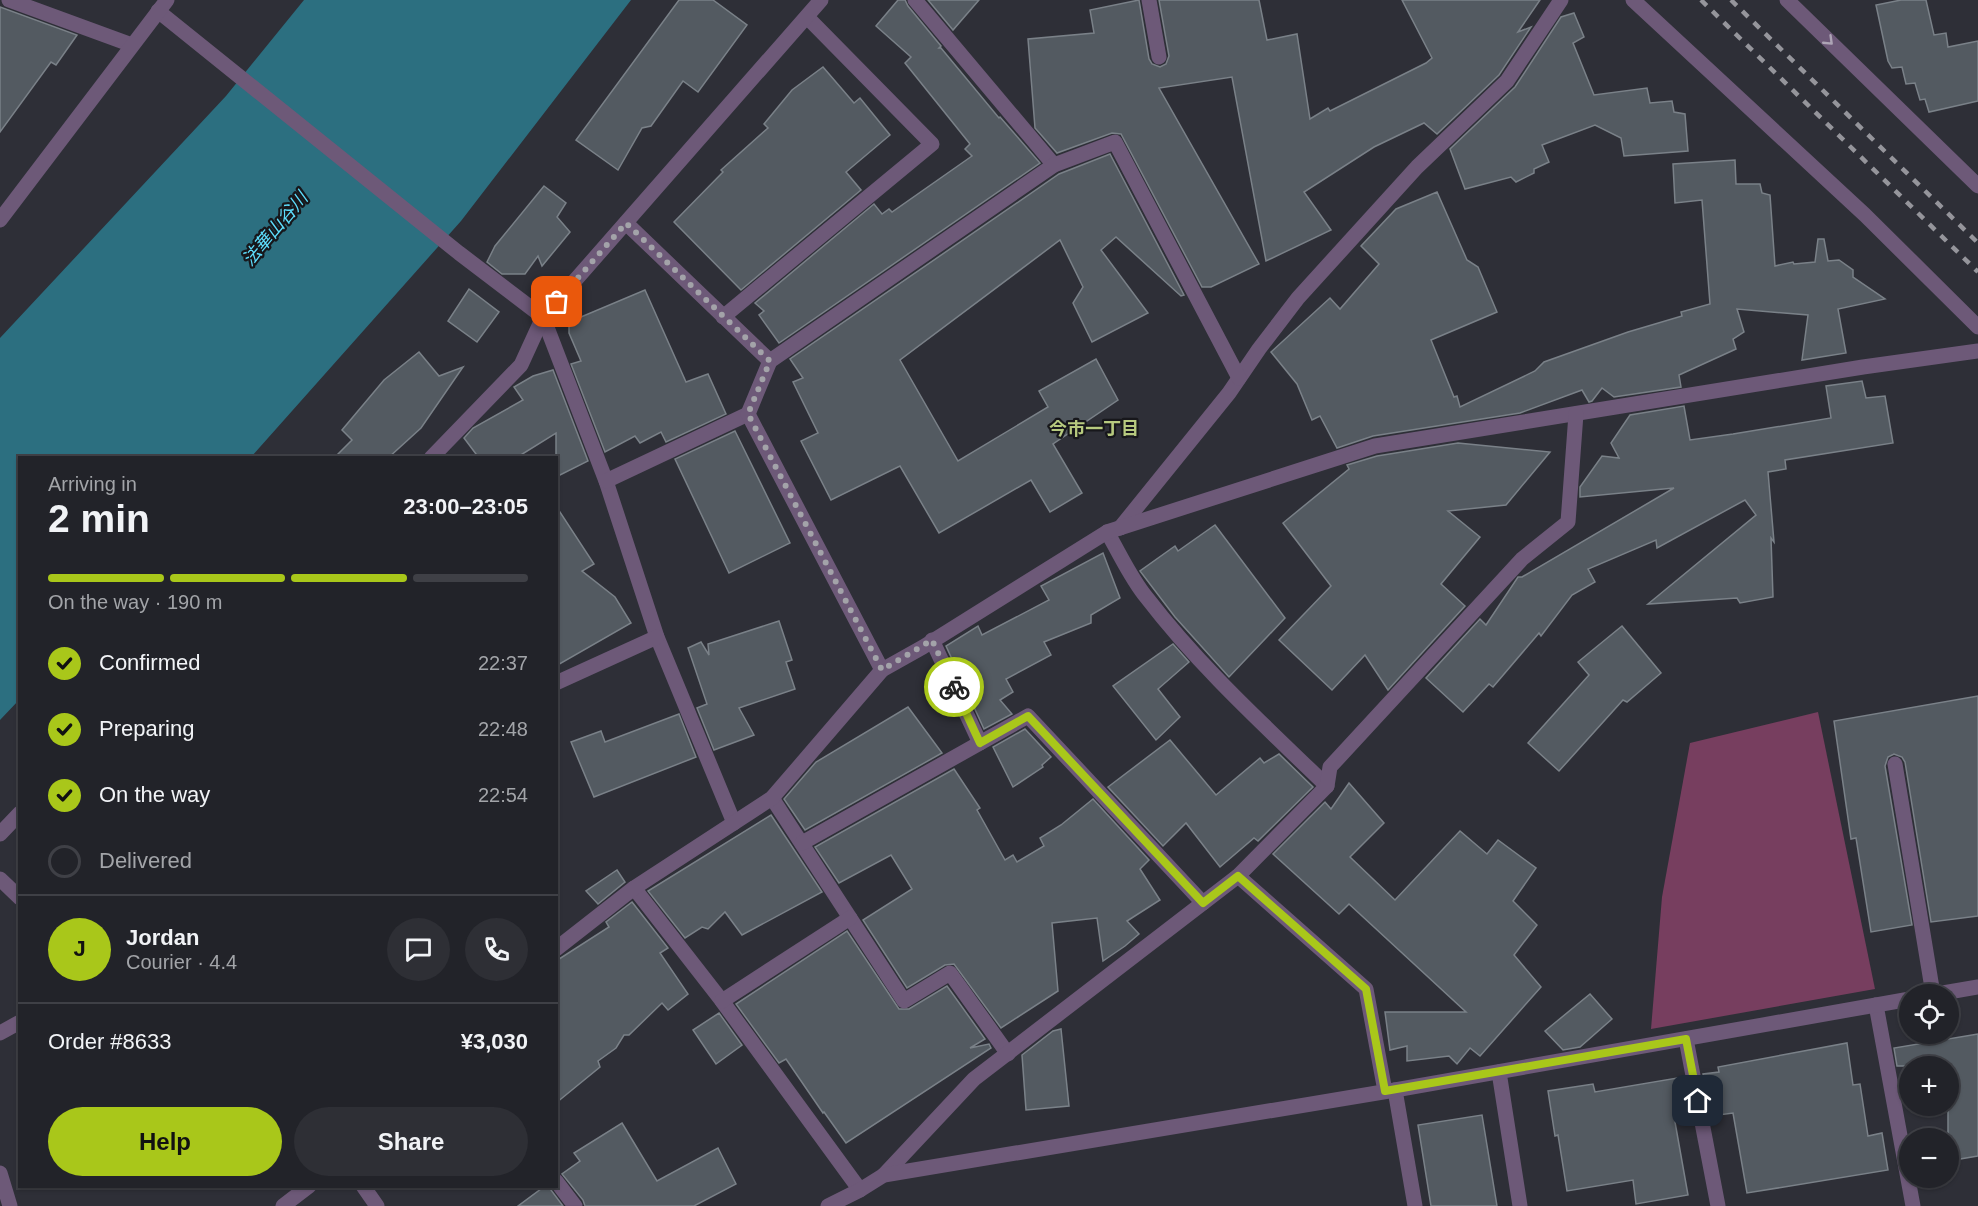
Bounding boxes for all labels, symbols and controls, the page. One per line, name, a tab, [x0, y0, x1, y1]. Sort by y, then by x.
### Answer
one-way arrow	[1822, 33, 1833, 44]
water label: 法華山谷川	[238, 187, 313, 270]
pin	[531, 276, 582, 327]
icon: bag	[540, 285, 573, 318]
district label: 今市一丁目	[1049, 419, 1139, 439]
text: Arriving in	[48, 473, 137, 495]
text: 23:00–23:05	[403, 494, 528, 519]
text: 2 min	[48, 497, 150, 540]
text: On the way · 190 m	[48, 591, 223, 613]
icon: check	[48, 647, 81, 680]
text: Confirmed	[99, 650, 200, 675]
text: 22:37	[478, 652, 528, 674]
courier	[924, 657, 984, 717]
icon: bike	[938, 671, 971, 704]
icon: check	[48, 713, 81, 746]
text: Preparing	[99, 716, 194, 741]
text: 22:48	[478, 718, 528, 740]
icon: check	[48, 779, 81, 812]
text: On the way	[99, 782, 210, 807]
text: 22:54	[478, 784, 528, 806]
text: Delivered	[99, 848, 192, 873]
button: chat	[387, 918, 450, 981]
button: phone	[465, 918, 528, 981]
text: Jordan	[126, 925, 199, 950]
text: J	[73, 936, 86, 961]
text: Courier · 4.4	[126, 951, 237, 973]
map controls	[1899, 984, 1959, 1188]
button: locate	[1899, 984, 1959, 1044]
text: Order #8633	[48, 1029, 172, 1054]
text: ¥3,030	[461, 1029, 528, 1054]
button: +	[1899, 1056, 1959, 1116]
pin	[1672, 1075, 1723, 1126]
icon: home	[1681, 1084, 1714, 1117]
button: Help	[48, 1107, 282, 1176]
button: Share	[294, 1107, 528, 1176]
button: −	[1899, 1128, 1959, 1188]

